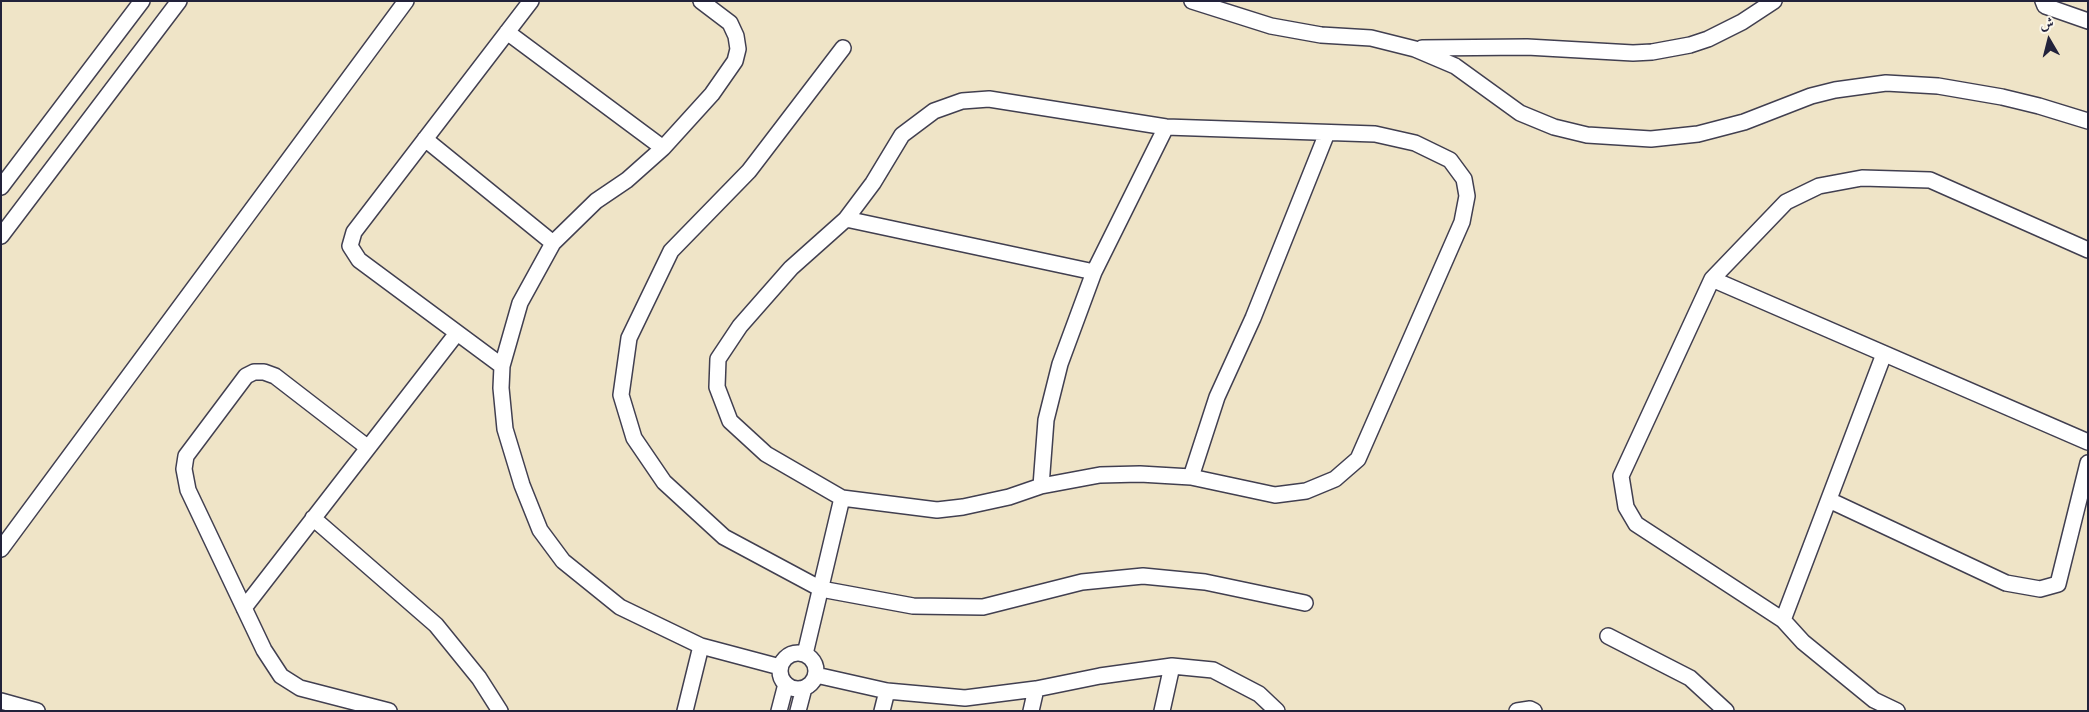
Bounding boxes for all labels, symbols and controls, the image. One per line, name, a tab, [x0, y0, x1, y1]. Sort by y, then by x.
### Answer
text: ش	[2039, 14, 2055, 35]
north arrow	[2024, 15, 2074, 65]

